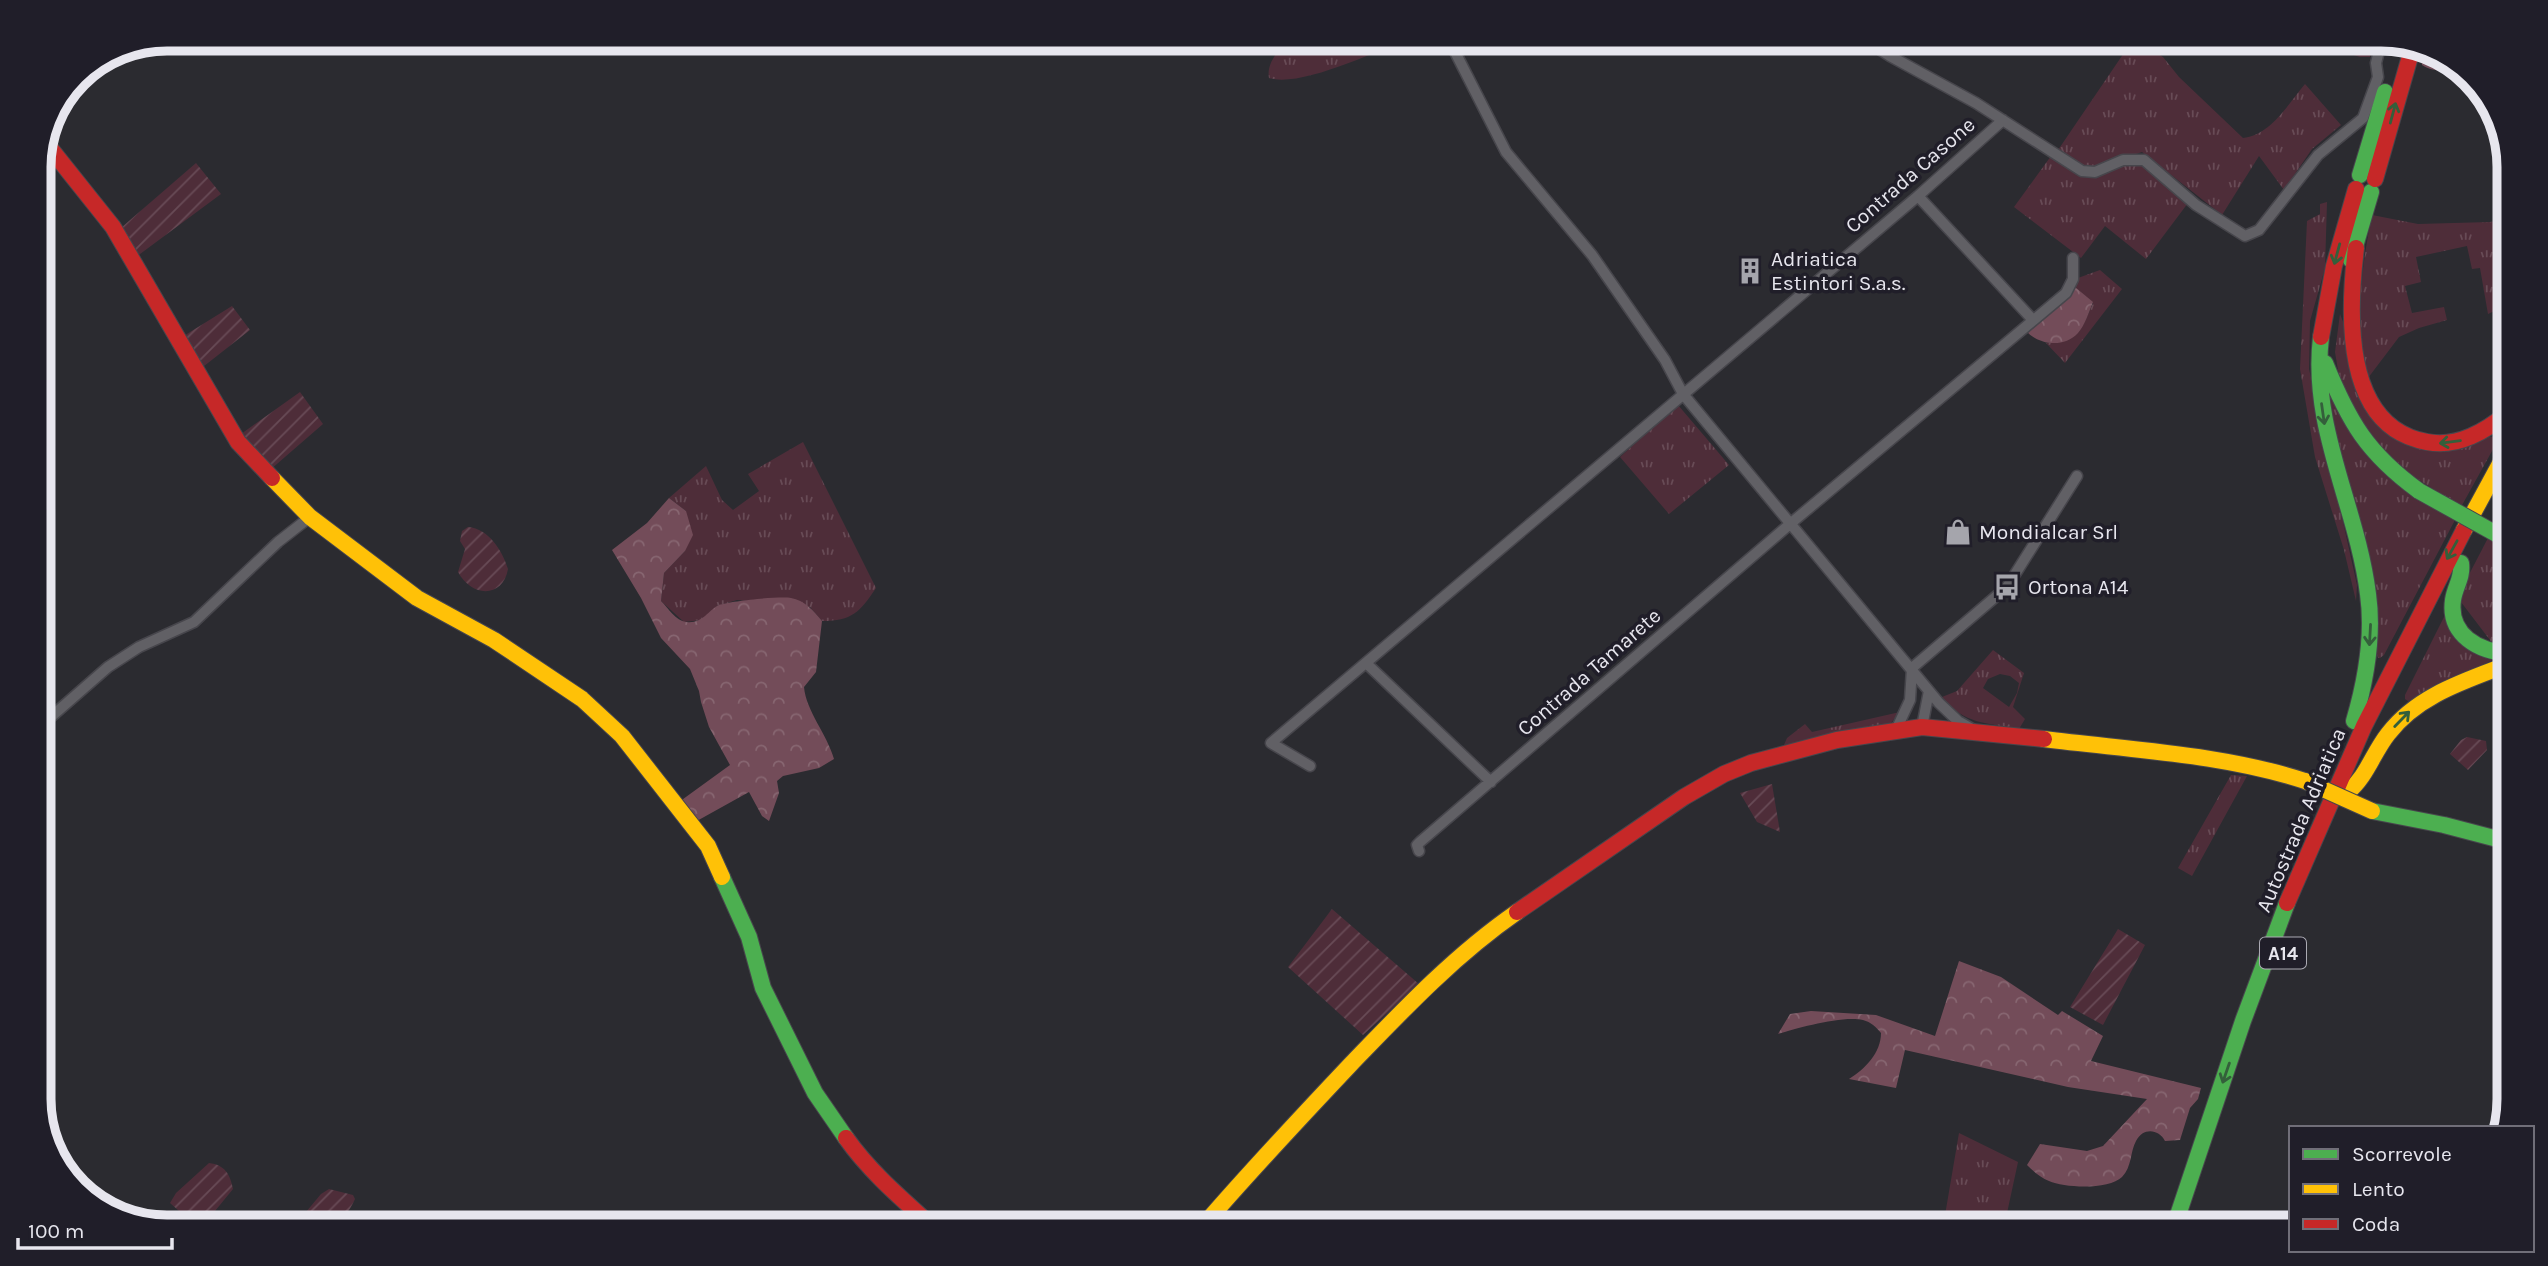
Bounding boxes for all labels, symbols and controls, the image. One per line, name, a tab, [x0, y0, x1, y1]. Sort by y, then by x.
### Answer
one-way arrow	[2387, 103, 2400, 125]
street label: Contrada Casone	[1840, 112, 1980, 238]
one-way arrow	[2330, 242, 2343, 265]
place label: Adriatica Estintori S.a.s.	[1771, 247, 1906, 295]
building icon: Adriatica Estintori S.a.s.	[1735, 256, 1765, 286]
one-way arrow	[2317, 402, 2330, 425]
one-way arrow	[2439, 436, 2462, 449]
shop icon: Mondialcar Srl	[1943, 517, 1973, 547]
place label: Mondialcar Srl	[1979, 520, 2118, 544]
one-way arrow	[2445, 539, 2459, 559]
bus stop icon: Ortona A14	[1992, 572, 2022, 602]
place label: Ortona A14	[2028, 575, 2129, 599]
street label: Contrada Tamarete	[1513, 603, 1665, 741]
one-way arrow	[2363, 624, 2376, 647]
one-way arrow	[2393, 710, 2410, 727]
street label: Autostrada Adriatica	[2251, 724, 2351, 916]
road number: A14	[2260, 937, 2306, 968]
one-way arrow	[2219, 1062, 2231, 1084]
legend	[2289, 1126, 2534, 1252]
text: Scorrevole	[2352, 1142, 2452, 1166]
text: Lento	[2352, 1177, 2405, 1201]
scale bar	[18, 1206, 172, 1250]
text: Coda	[2352, 1212, 2400, 1236]
text: 100 m	[28, 1219, 85, 1243]

